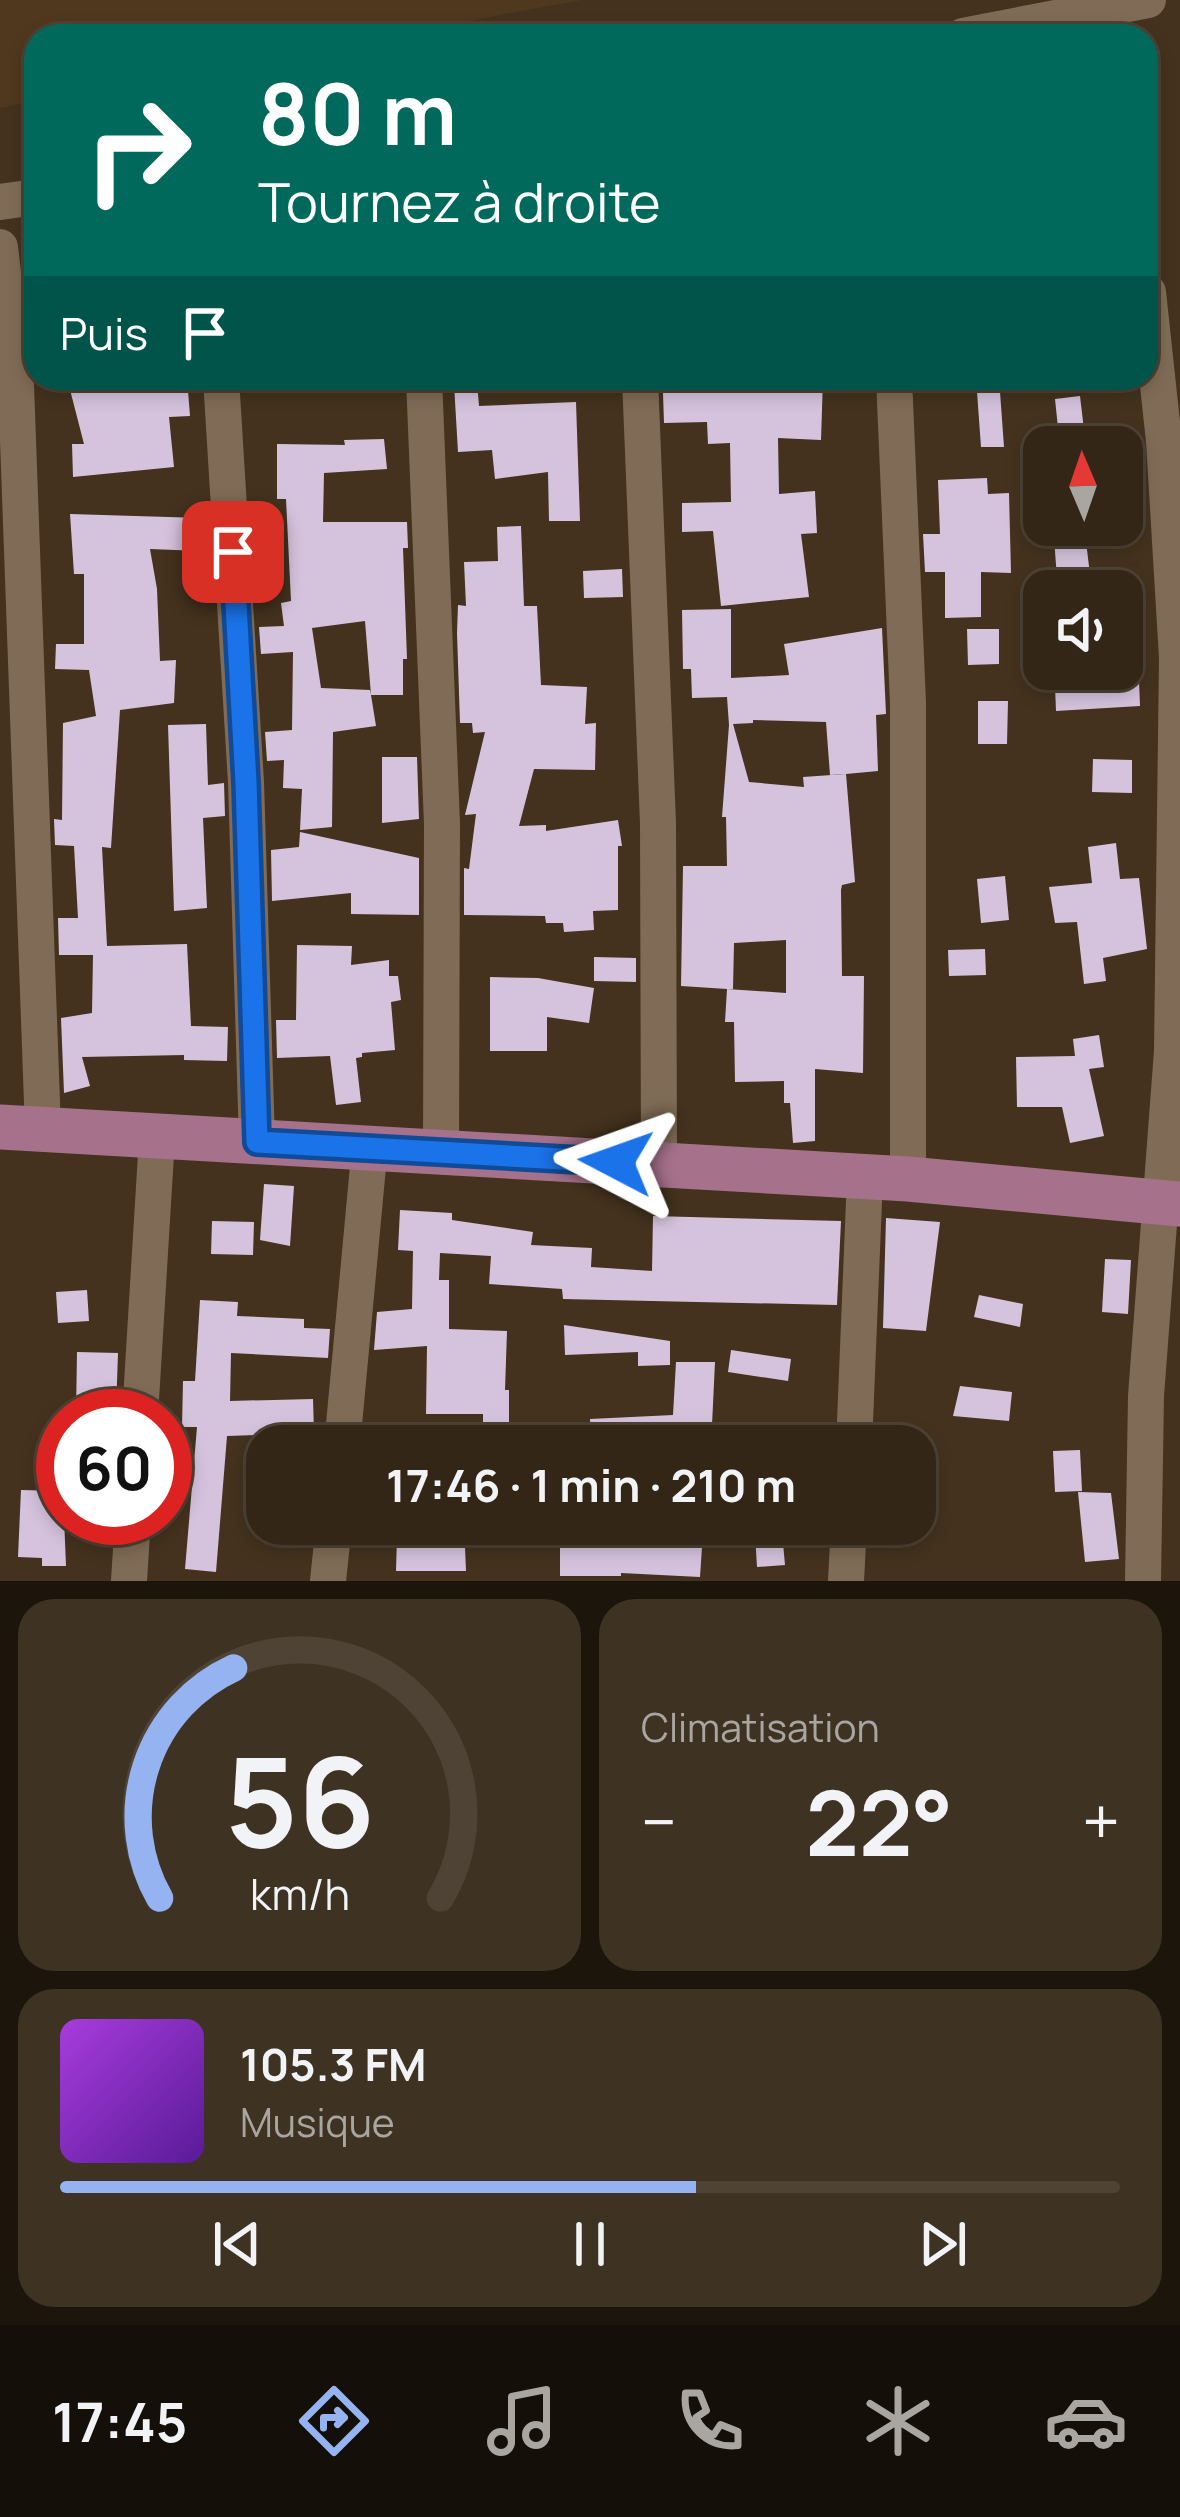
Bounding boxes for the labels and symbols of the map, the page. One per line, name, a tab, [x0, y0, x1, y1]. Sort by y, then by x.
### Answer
north arrow	[1023, 426, 1143, 546]
pin	[182, 501, 284, 603]
position arrow	[553, 1099, 679, 1225]
speed limit sign: 60	[36, 1389, 192, 1545]

